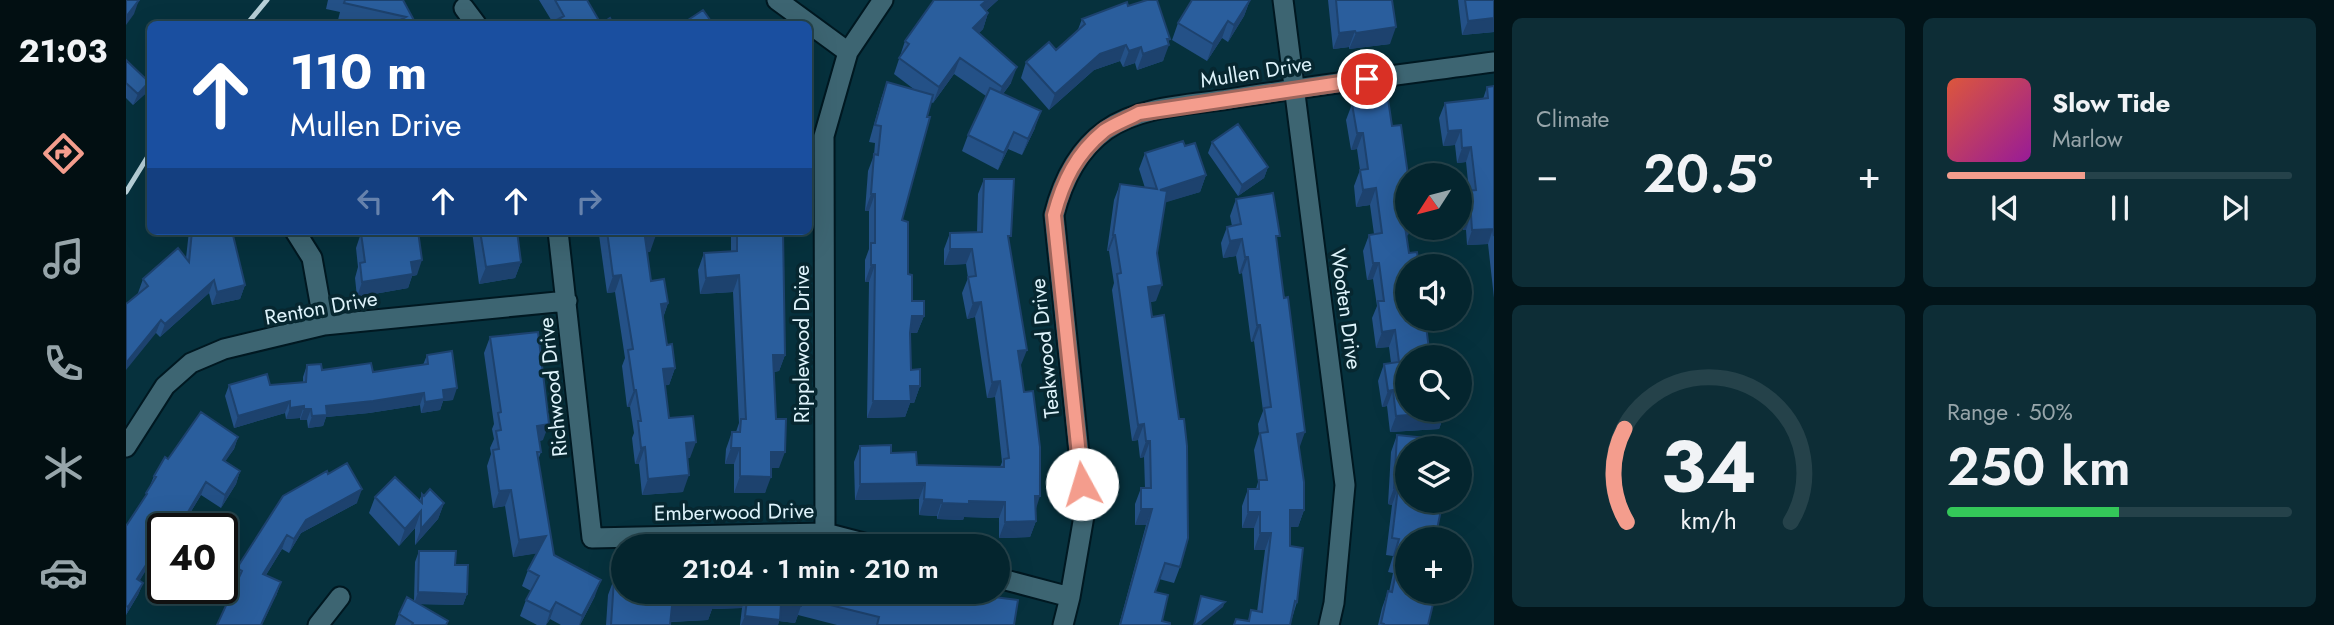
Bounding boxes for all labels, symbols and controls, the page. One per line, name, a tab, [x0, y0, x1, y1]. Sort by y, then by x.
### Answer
text: 21:03	[19, 28, 107, 74]
text: 110 m	[290, 37, 427, 107]
street label: Mullen Drive	[1198, 48, 1314, 96]
icon: ahead	[175, 49, 266, 140]
pin	[1337, 49, 1397, 109]
icon: arrive	[1348, 60, 1386, 98]
text: Slow Tide	[2052, 84, 2171, 122]
text: Mullen Drive	[290, 102, 461, 148]
text: Climate	[1536, 102, 1609, 136]
text: Marlow	[2052, 122, 2123, 156]
icon: directions	[39, 129, 88, 178]
text: 20.5°	[1643, 136, 1773, 212]
text: −	[1536, 147, 1558, 202]
text: +	[1858, 147, 1881, 202]
north arrow	[1395, 163, 1472, 240]
map controls	[1395, 163, 1472, 604]
icon: left	[351, 182, 389, 220]
icon: ahead	[424, 182, 462, 220]
icon: ahead	[497, 182, 535, 220]
icon: right	[570, 182, 608, 220]
icon: previous	[1986, 189, 2024, 227]
icon: pause	[2101, 189, 2139, 227]
icon: next	[2216, 189, 2254, 227]
icon: music	[39, 234, 88, 283]
street label: Wooten Drive	[1323, 247, 1369, 372]
button: sound	[1395, 254, 1472, 331]
street label: Ripplewood Drive	[787, 265, 817, 423]
street label: Teakwood Drive	[1023, 277, 1067, 419]
street label: Renton Drive	[262, 283, 380, 333]
street label: Richwood Drive	[531, 316, 575, 458]
icon: phone	[39, 339, 88, 388]
button: search	[1395, 345, 1472, 422]
text: Range · 50%	[1947, 395, 2073, 429]
text: 34	[1660, 414, 1757, 519]
text: 250 km	[1947, 429, 2131, 505]
button: layers	[1395, 436, 1472, 513]
icon: climate	[39, 443, 88, 492]
position arrow	[1045, 447, 1119, 521]
street label: Emberwood Drive	[654, 496, 815, 528]
text: km/h	[1680, 502, 1737, 538]
speed limit sign: 40	[147, 513, 238, 604]
button: +	[1395, 527, 1472, 604]
icon: car	[39, 548, 88, 597]
text: 21:04 · 1 min · 210 m	[682, 550, 939, 588]

